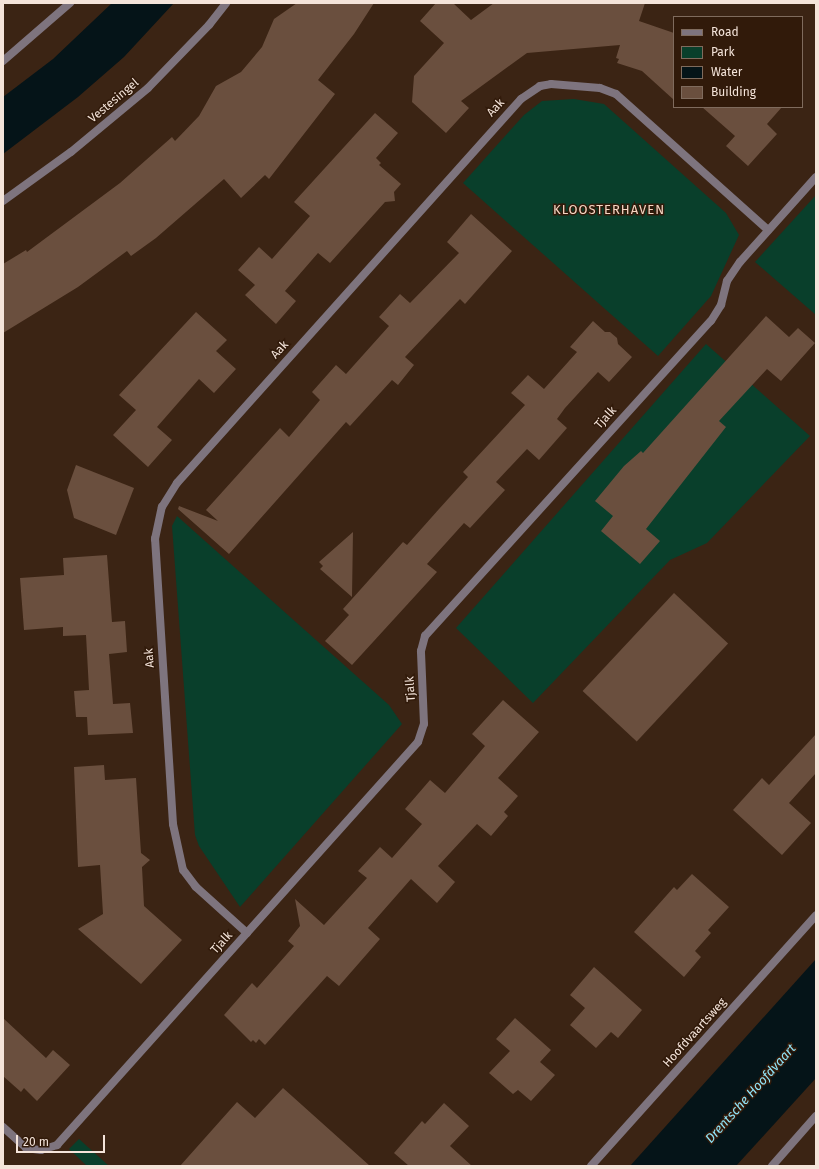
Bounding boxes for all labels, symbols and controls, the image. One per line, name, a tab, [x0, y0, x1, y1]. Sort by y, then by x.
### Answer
legend	[673, 16, 803, 108]
text: Road	[711, 25, 739, 39]
text: Park	[711, 45, 735, 59]
text: Water	[711, 65, 742, 79]
street label: Vestesingel	[86, 76, 142, 126]
text: Building	[711, 85, 756, 99]
street label: Aak	[484, 96, 508, 120]
district label: KLOOSTERHAVEN	[553, 202, 665, 218]
street label: Aak	[268, 338, 292, 362]
street label: Tjalk	[592, 404, 620, 432]
street label: Aak	[142, 648, 158, 668]
street label: Tjalk	[403, 676, 419, 702]
street label: Tjalk	[208, 929, 236, 957]
street label: Hoofdvaartsweg	[660, 996, 730, 1070]
water label: Drentsche Hoofdvaart	[702, 1041, 800, 1147]
scale bar	[18, 1127, 107, 1153]
text: 20 m	[23, 1135, 49, 1149]

